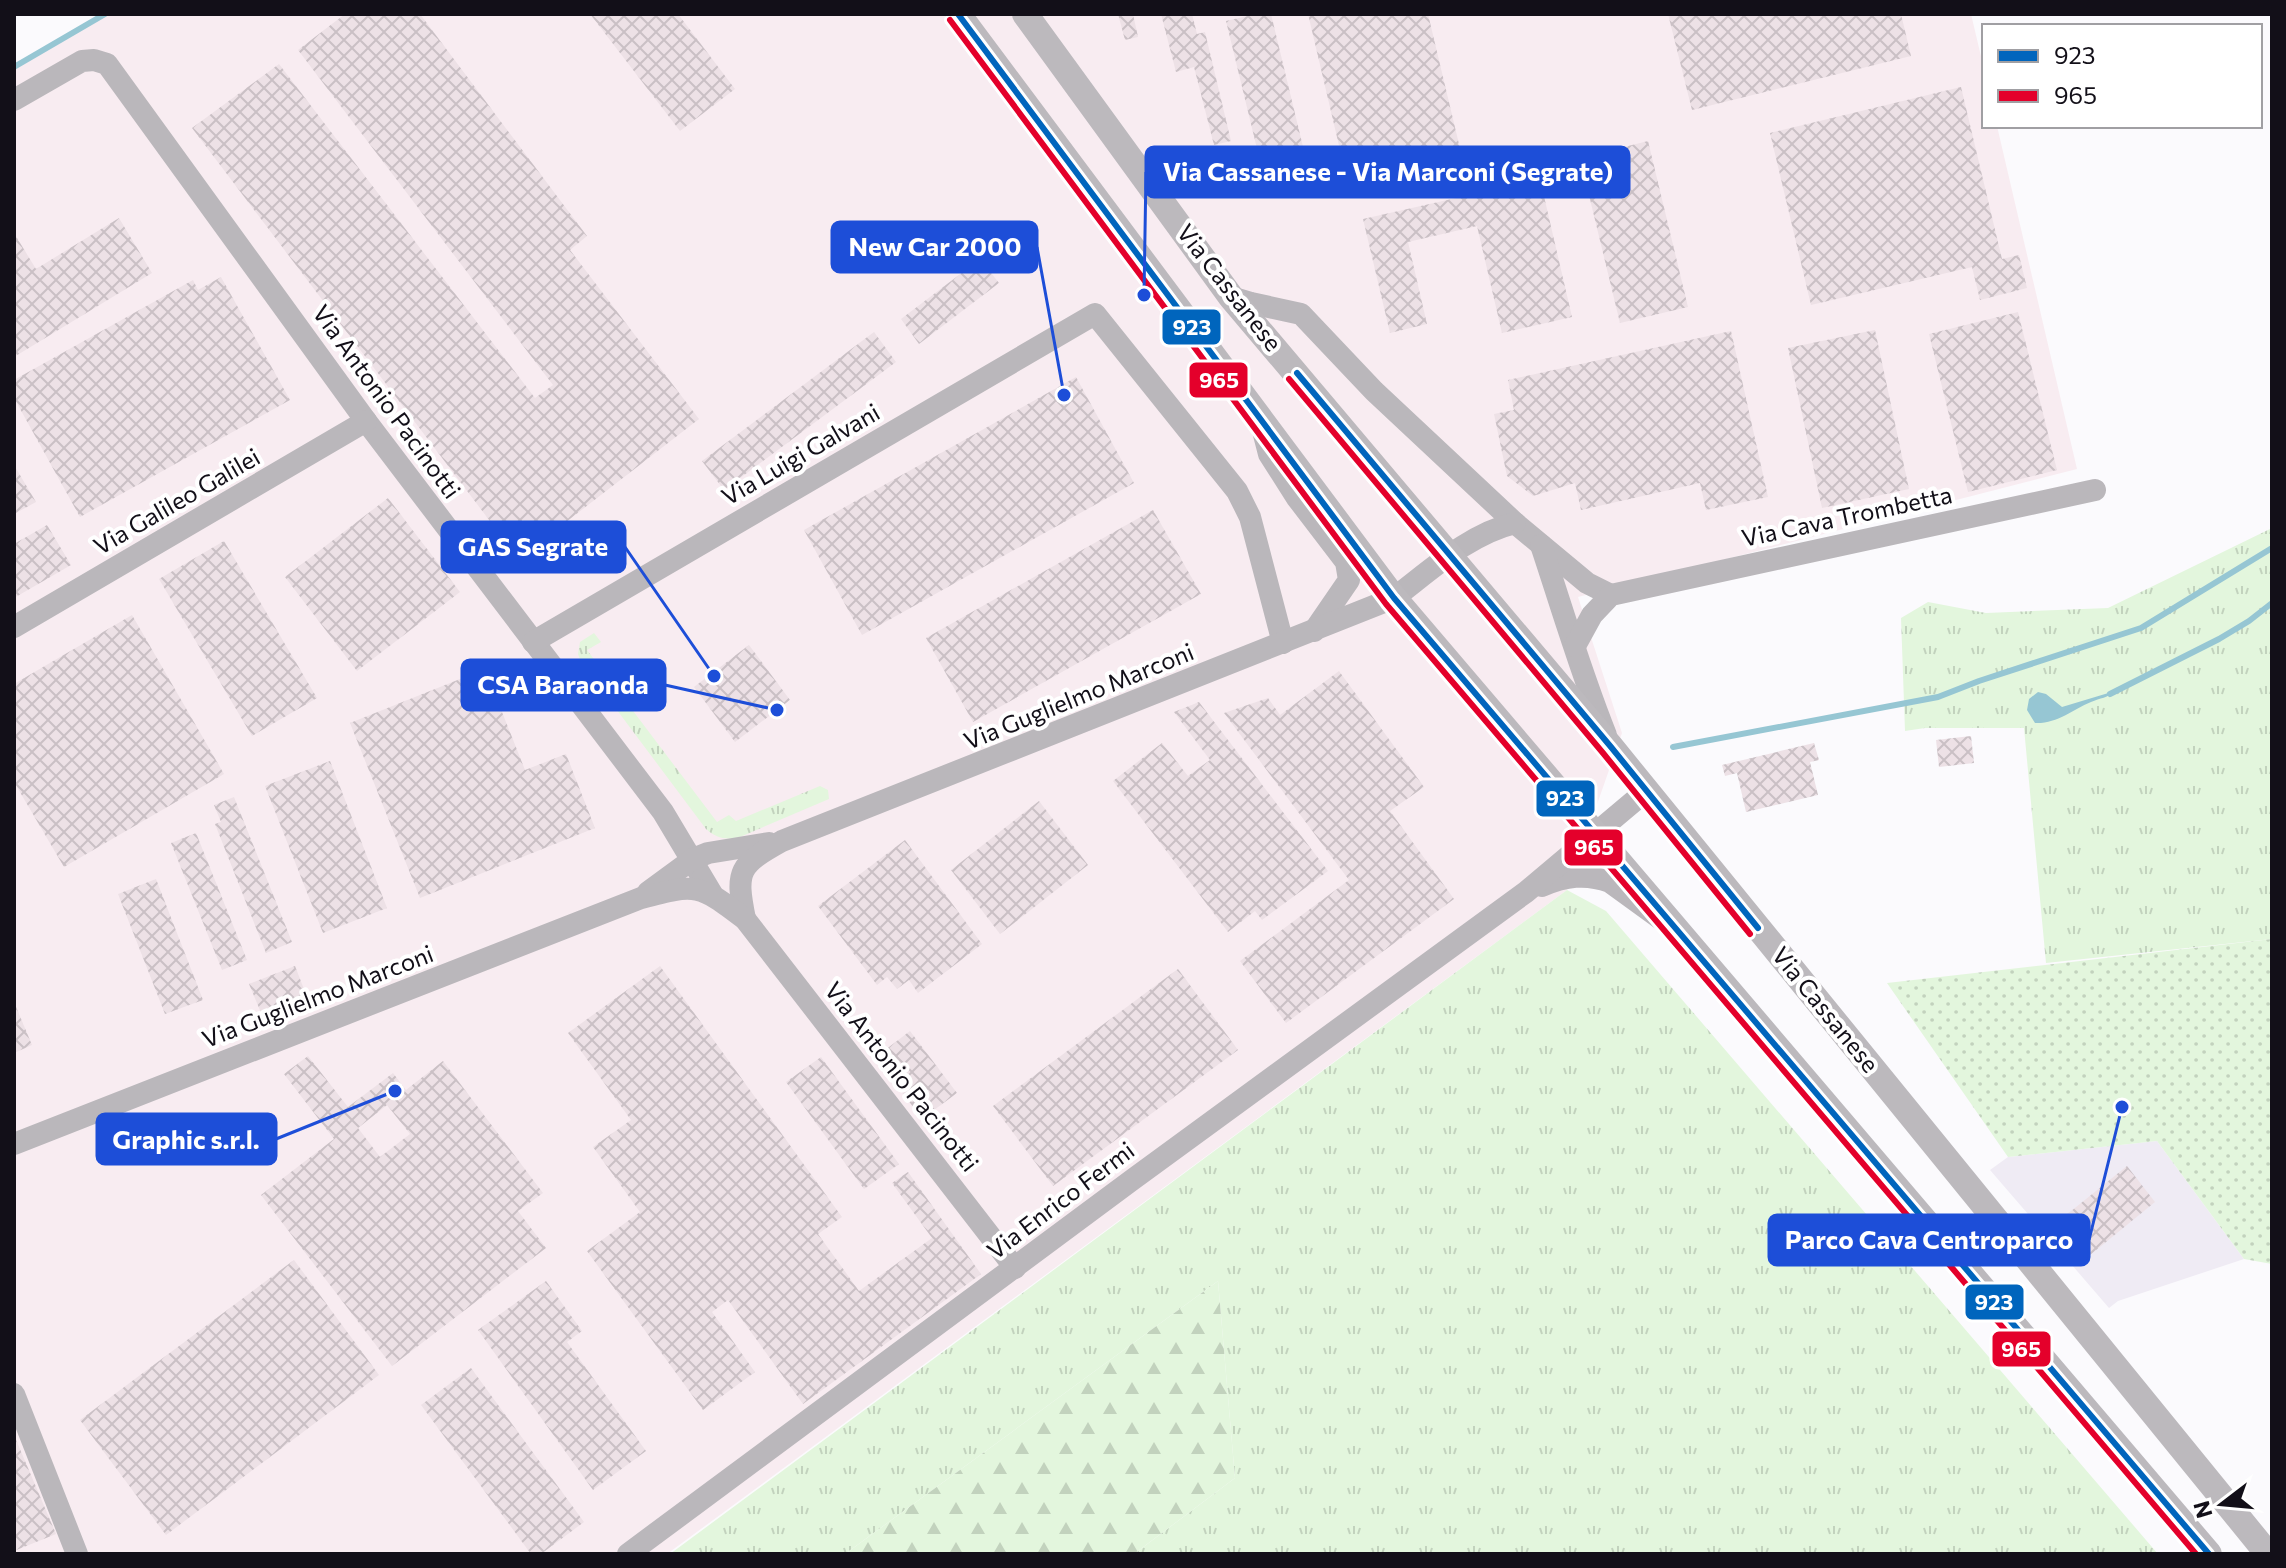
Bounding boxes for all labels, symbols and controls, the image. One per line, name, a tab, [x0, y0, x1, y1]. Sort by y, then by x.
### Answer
legend	[1982, 24, 2262, 128]
text: 923	[2054, 40, 2096, 69]
text: 965	[2054, 80, 2097, 109]
callout: Via Cassanese - Via Marconi (Segrate)	[1146, 147, 1629, 197]
text: Via Cassanese - Via Marconi (Segrate)	[1163, 155, 1613, 186]
street label: Via Cassanese	[1172, 218, 1289, 356]
callout: New Car 2000	[832, 222, 1037, 272]
text: New Car 2000	[849, 230, 1021, 261]
street label: Via Antonio Pacinotti	[307, 299, 467, 504]
line badge: 923	[1161, 308, 1222, 346]
text: 923	[1173, 313, 1211, 340]
line badge: 965	[1188, 361, 1249, 399]
text: 965	[1199, 366, 1239, 393]
street label: Via Luigi Galvani	[716, 397, 884, 511]
street label: Via Galileo Galilei	[88, 441, 265, 560]
street label: Via Cava Trombetta	[1739, 479, 1955, 552]
callout: GAS Segrate	[442, 522, 625, 572]
text: GAS Segrate	[458, 530, 608, 561]
street label: Via Guglielmo Marconi	[959, 636, 1198, 755]
callout: CSA Baraonda	[462, 660, 665, 710]
text: CSA Baraonda	[477, 668, 649, 699]
line badge: 923	[1535, 779, 1596, 818]
text: 923	[1546, 784, 1584, 811]
line badge: 965	[1563, 828, 1624, 867]
text: 965	[1574, 833, 1614, 860]
street label: Via Guglielmo Marconi	[198, 938, 437, 1053]
street label: Via Cassanese	[1767, 940, 1886, 1078]
street label: Via Antonio Pacinotti	[819, 976, 985, 1177]
callout: Graphic s.r.l.	[97, 1114, 276, 1164]
text: Graphic s.r.l.	[112, 1123, 260, 1154]
street label: Via Enrico Fermi	[981, 1135, 1139, 1265]
callout: Parco Cava Centroparco	[1769, 1215, 2089, 1265]
text: Parco Cava Centroparco	[1785, 1223, 2073, 1254]
line badge: 923	[1964, 1283, 2025, 1321]
text: 923	[1975, 1288, 2013, 1315]
line badge: 965	[1991, 1330, 2052, 1368]
text: 965	[2001, 1335, 2041, 1362]
north arrow	[2182, 1464, 2262, 1544]
text: N	[2187, 1498, 2218, 1521]

